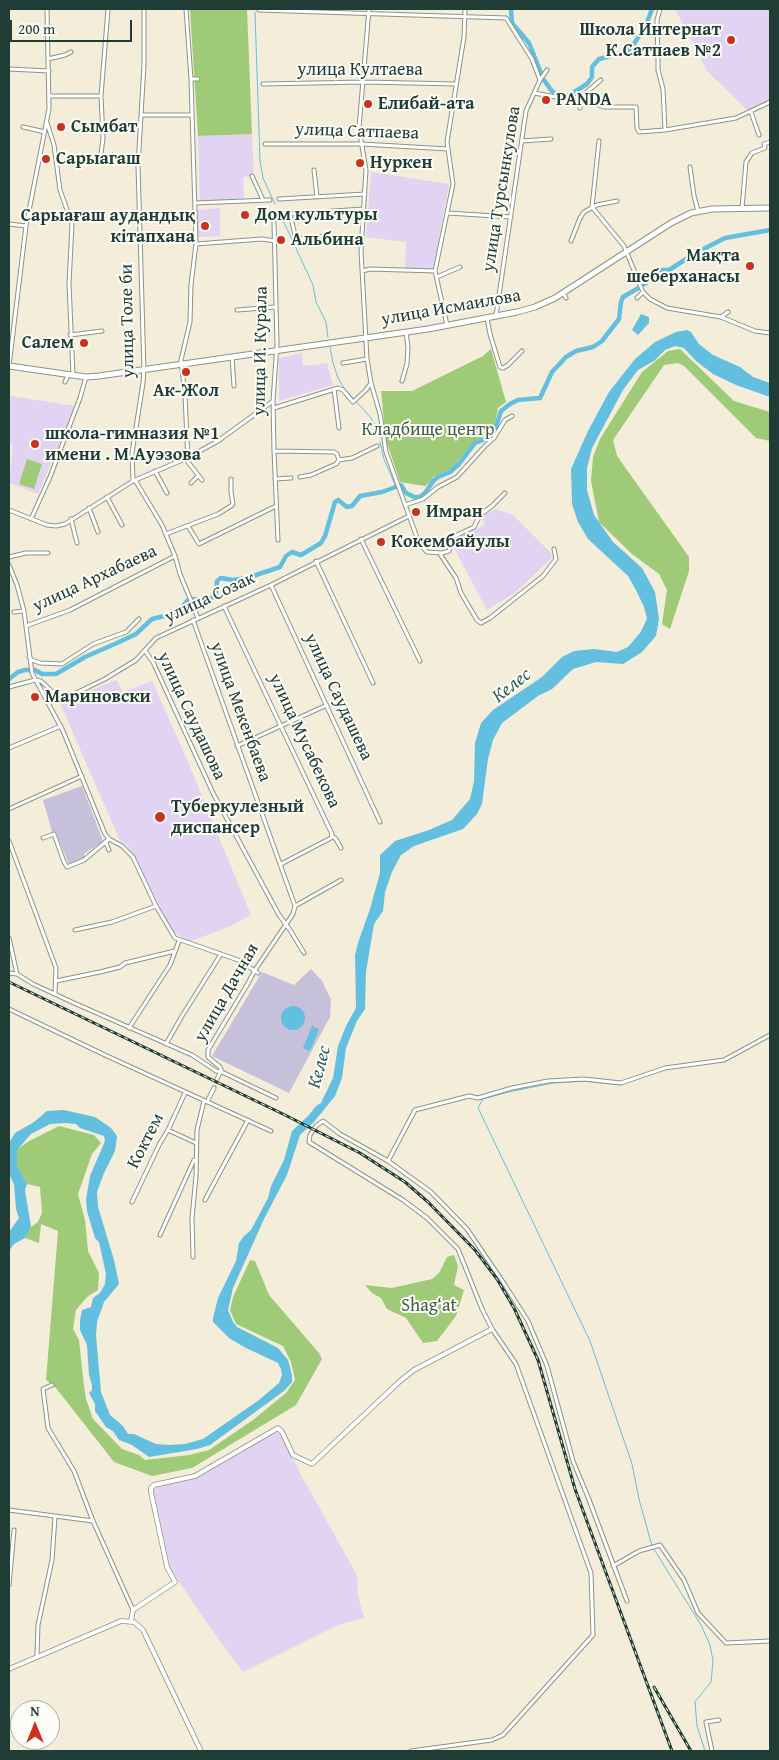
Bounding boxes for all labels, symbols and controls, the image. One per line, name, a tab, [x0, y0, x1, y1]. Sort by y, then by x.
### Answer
scale bar	[12, 10, 135, 42]
text: 200 m	[18, 18, 55, 39]
place label: Школа Интернат К.Сатпаев №2	[579, 19, 721, 62]
marker: Школа Интернат К.Сатпаев №2	[725, 34, 737, 46]
street label: улица Култаева	[297, 59, 423, 81]
place label: PANDA	[556, 89, 612, 111]
place label: Елибай-ата	[378, 93, 474, 115]
marker: PANDA	[540, 94, 552, 106]
marker: Елибай-ата	[362, 98, 374, 110]
street label: улица Турсынкулова	[478, 105, 526, 273]
place label: Сымбат	[71, 116, 137, 138]
street label: улица Сатпаева	[295, 119, 419, 145]
marker: Сымбат	[55, 121, 67, 133]
place label: Сарыагаш	[56, 148, 141, 170]
place label: Нуркен	[370, 152, 432, 174]
marker: Сарыагаш	[40, 153, 52, 165]
marker: Нуркен	[354, 157, 366, 169]
place label: Дом культуры	[255, 204, 378, 226]
place label: Сарыағаш аудандық кітапхана	[21, 205, 195, 248]
marker: Дом культуры	[239, 209, 251, 221]
marker: Сарыағаш аудандық кітапхана	[199, 220, 211, 232]
place label: Альбина	[291, 229, 364, 251]
marker: Альбина	[275, 234, 287, 246]
place label: Мақта шеберханасы	[626, 245, 740, 288]
marker: Мақта шеберханасы	[744, 260, 756, 272]
street label: улица Толе би	[116, 264, 140, 378]
street label: улица Исмаилова	[380, 285, 522, 331]
street label: улица И. Курала	[249, 286, 273, 416]
place label: Салем	[22, 332, 74, 354]
marker: Салем	[78, 337, 90, 349]
marker: Ак-Жол	[180, 366, 192, 378]
place label: Ак-Жол	[153, 380, 219, 402]
park label: Кладбище центр	[361, 419, 495, 441]
place label: школа-гимназия №1 имени . М.Ауэзова	[45, 423, 220, 466]
marker: школа-гимназия №1 имени . М.Ауэзова	[29, 438, 41, 450]
place label: Имран	[426, 501, 483, 523]
marker: Имран	[410, 506, 422, 518]
place label: Кокембайулы	[391, 531, 510, 553]
marker: Кокембайулы	[375, 536, 387, 548]
street label: улица Архабаева	[29, 541, 161, 617]
street label: улица Созак	[161, 568, 259, 628]
street label: улица Саудашева	[299, 630, 377, 764]
street label: улица Мекенбаева	[205, 639, 275, 785]
street label: улица Саудашова	[152, 649, 230, 783]
water label: Келес	[488, 664, 536, 708]
street label: улица Мусабекова	[263, 670, 345, 812]
place label: Мариновски	[45, 686, 151, 708]
marker: Мариновски	[29, 691, 41, 703]
place label: Туберкулезный диспансер	[171, 796, 304, 839]
marker: Туберкулезный диспансер	[153, 810, 167, 824]
street label: улица Дачная	[190, 940, 264, 1046]
water label: Келес	[303, 1043, 337, 1091]
street label: Коктем	[123, 1110, 169, 1172]
park label: Shag‘at	[401, 1295, 457, 1317]
north arrow	[10, 1700, 60, 1750]
text: N	[30, 1701, 40, 1721]

